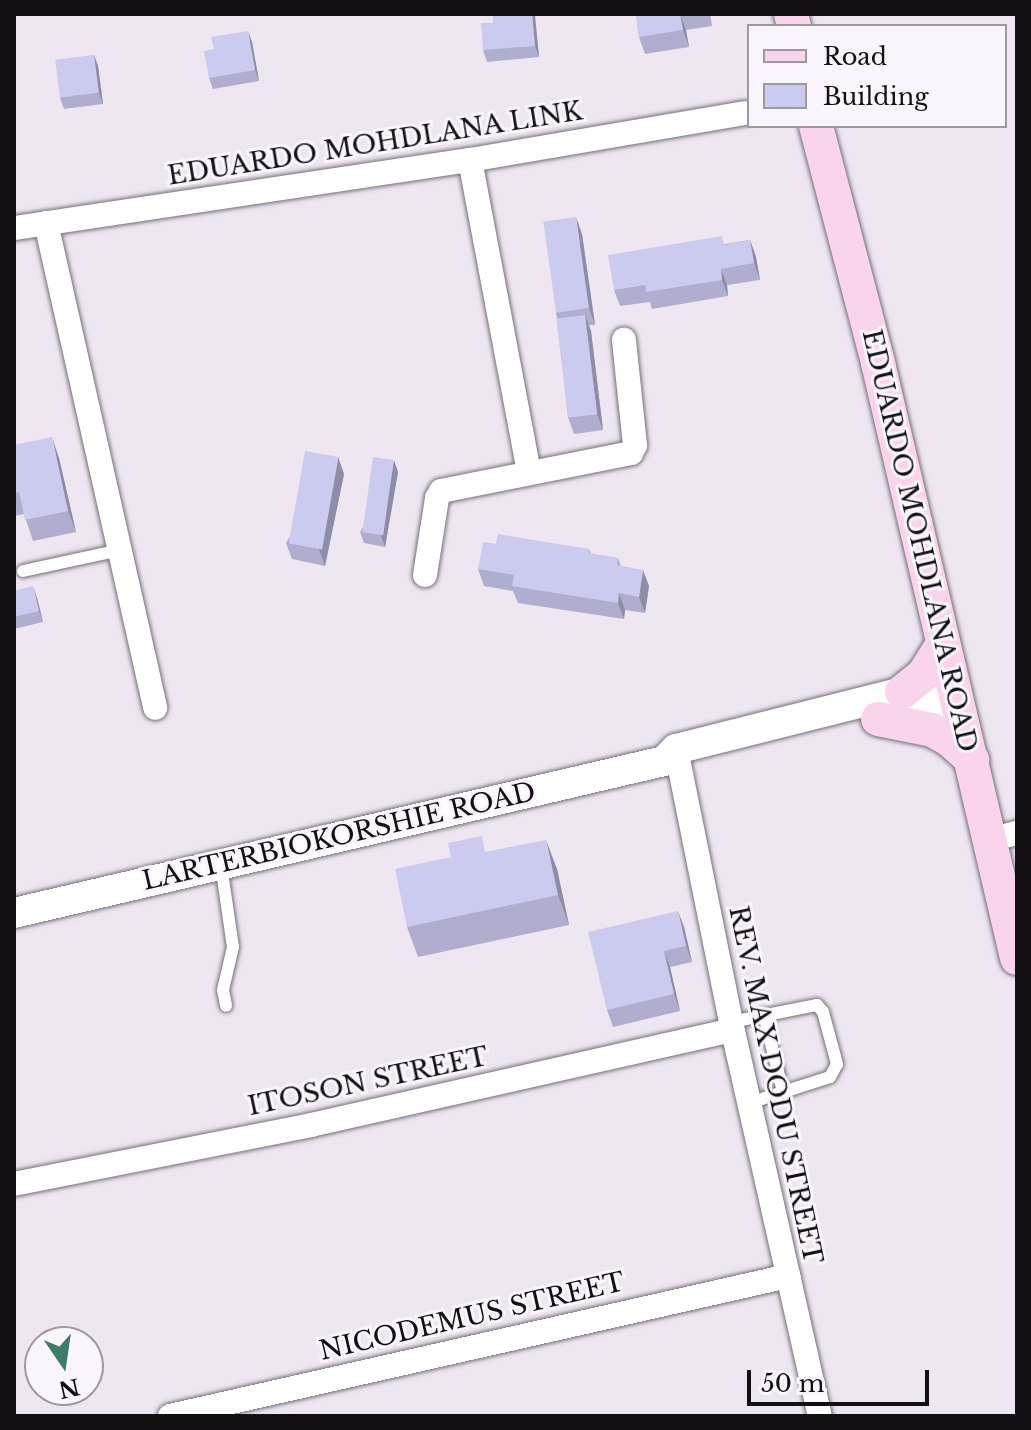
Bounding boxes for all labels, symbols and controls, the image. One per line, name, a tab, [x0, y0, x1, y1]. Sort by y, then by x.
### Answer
legend	[747, 24, 1007, 128]
text: Road	[823, 42, 887, 71]
text: Building	[823, 82, 929, 111]
street label: EDUARDO MOHDLANA LINK	[165, 96, 585, 192]
street label: EDUARDO MOHDLANA ROAD	[855, 326, 983, 756]
street label: LARTERBIOKORSHIE ROAD	[140, 777, 538, 897]
street label: REV. MAX DODU STREET	[722, 903, 828, 1267]
street label: ITOSON STREET	[245, 1041, 491, 1123]
street label: NICODEMUS STREET	[317, 1267, 627, 1367]
north arrow	[24, 1326, 104, 1406]
scale bar	[751, 1354, 933, 1404]
text: 50 m	[761, 1369, 824, 1398]
text: N	[56, 1372, 82, 1403]

